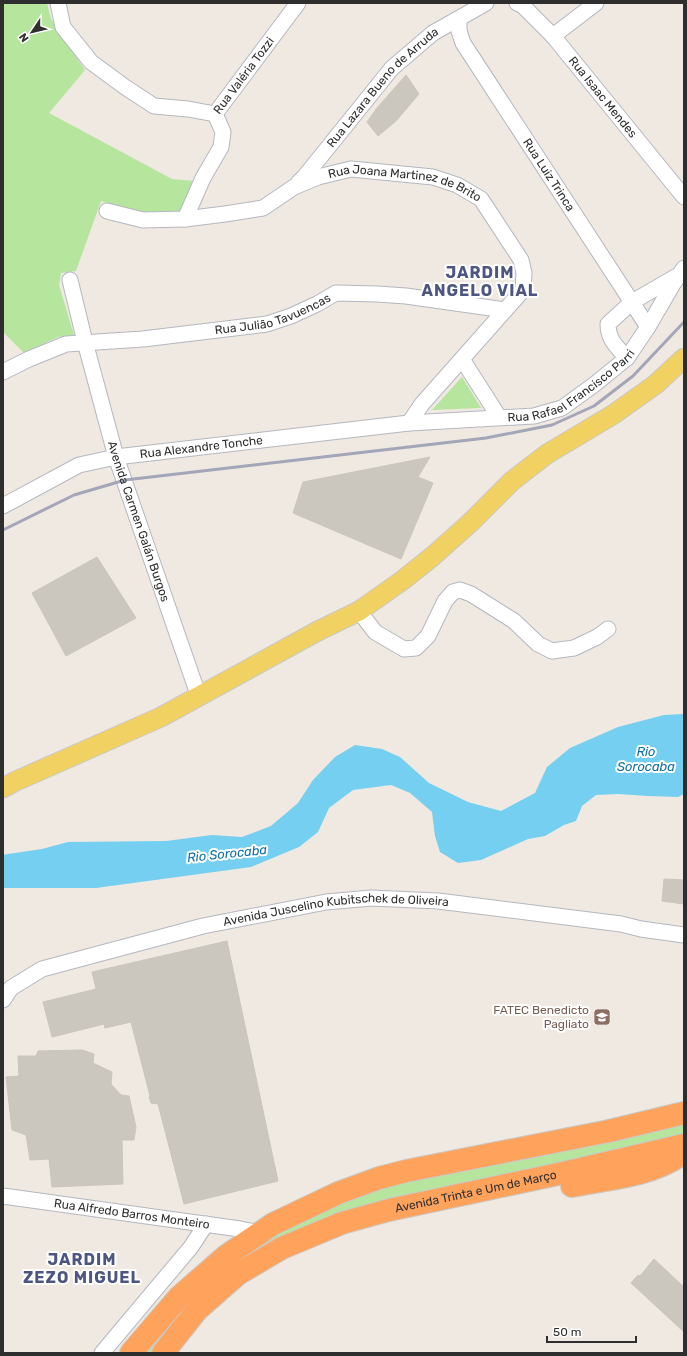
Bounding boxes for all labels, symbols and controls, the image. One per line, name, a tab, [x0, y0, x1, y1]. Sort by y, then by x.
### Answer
north arrow	[12, 12, 52, 52]
street label: Rua Lazara Bueno de Arruda	[324, 25, 441, 150]
text: N	[17, 30, 32, 44]
street label: Rua Valéria Tozzi	[210, 34, 277, 117]
street label: Rua Isaac Mendes	[566, 54, 640, 140]
street label: Rua Luiz Trinca	[520, 136, 578, 214]
street label: Rua Joana Martinez de Brito	[327, 162, 484, 205]
district label: JARDIM ANGELO VIAL	[422, 263, 538, 300]
street label: Rua Julião Tavuencas	[214, 291, 333, 337]
street label: Rua Rafael Francisco Parri	[507, 347, 638, 424]
street label: Rua Alexandre Tonche	[139, 433, 264, 461]
street label: Avenida Carmen Galán Burgos	[105, 439, 173, 604]
water label: Rio Sorocaba	[617, 744, 675, 774]
water label: Rio Sorocaba	[186, 842, 268, 865]
street label: Avenida Juscelino Kubitschek de Oliveira	[222, 891, 450, 929]
place label: FATEC Benedicto Pagliato	[493, 1003, 589, 1031]
school or university icon: FATEC Benedicto Pagliato	[592, 1007, 612, 1027]
street label: Avenida Trinta e Um de Março	[394, 1168, 558, 1216]
street label: Rua Alfredo Barros Monteiro	[53, 1196, 211, 1232]
district label: JARDIM ZEZO MIGUEL	[23, 1250, 141, 1287]
scale bar	[547, 1318, 636, 1344]
text: 50 m	[553, 1325, 581, 1339]

